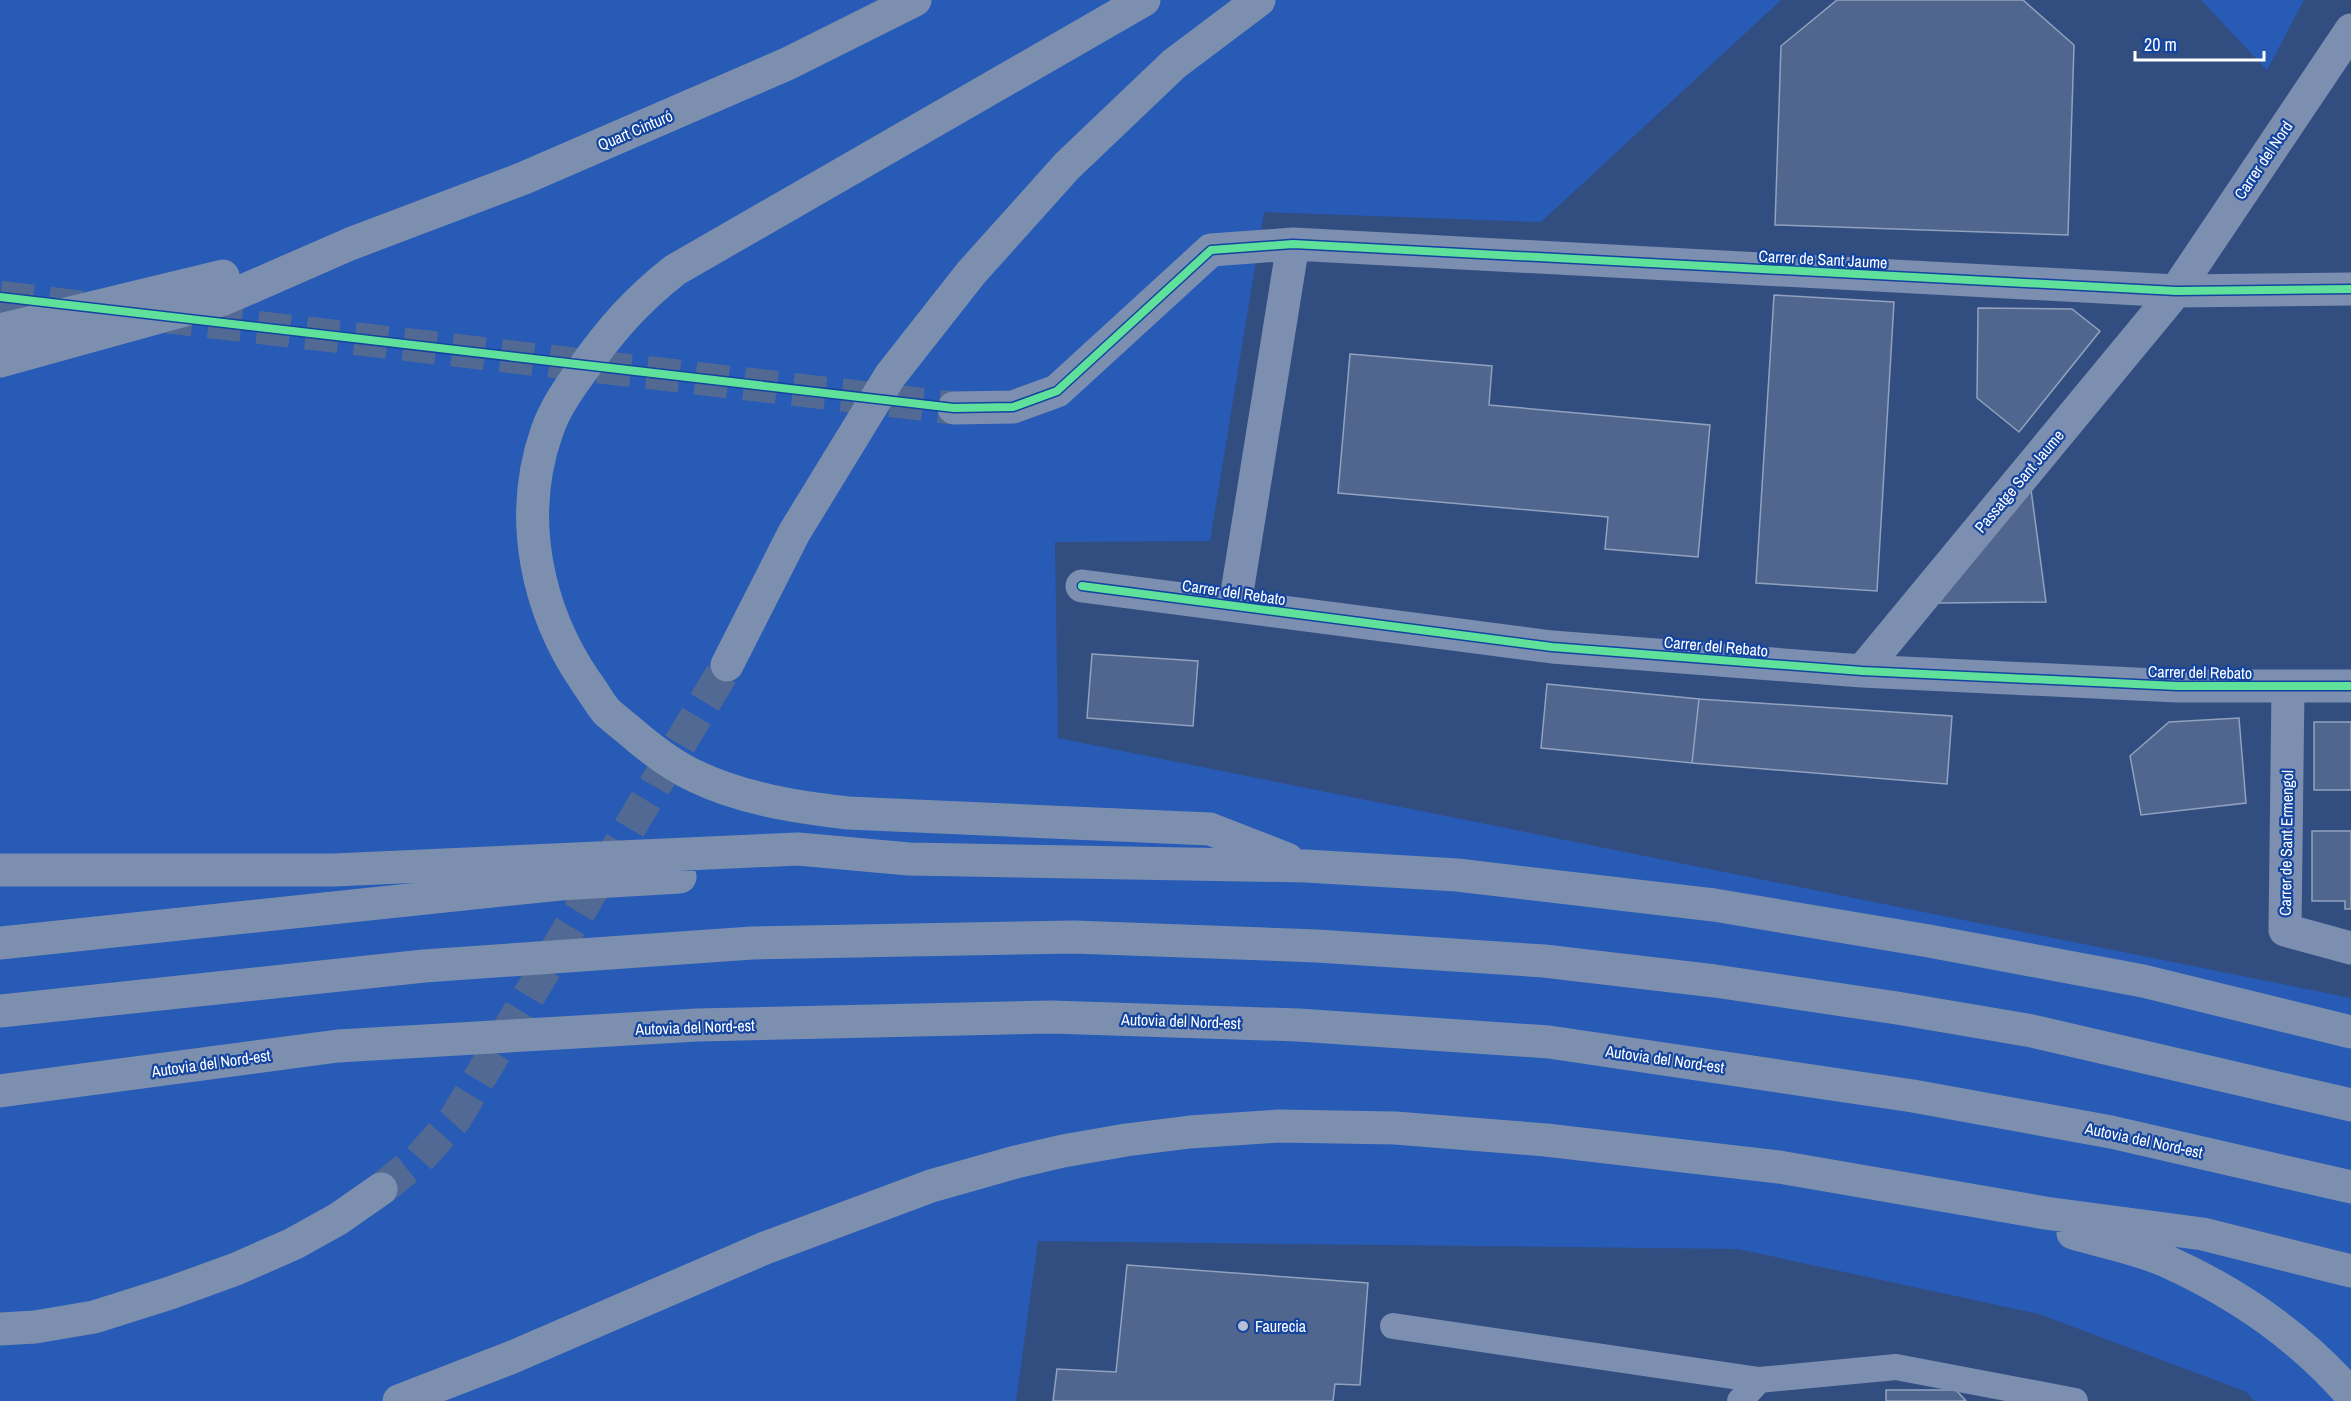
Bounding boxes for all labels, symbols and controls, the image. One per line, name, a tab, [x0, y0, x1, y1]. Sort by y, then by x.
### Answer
scale bar	[2135, 24, 2264, 62]
text: 20 m	[2144, 32, 2177, 57]
street label: Quart Cinturó	[594, 104, 676, 156]
street label: Carrer del Nord	[2229, 116, 2297, 204]
street label: Carrer de Sant Jaume	[1758, 245, 1888, 273]
street label: Passatge Sant Jaume	[1969, 425, 2069, 537]
street label: Carrer del Rebato	[1181, 574, 1287, 610]
street label: Carrer del Rebato	[1663, 630, 1769, 662]
street label: Carrer del Rebato	[2148, 660, 2252, 684]
street label: Carrer de Sant Ermengol	[2274, 770, 2298, 916]
street label: Autovia del Nord-est	[1120, 1008, 1241, 1034]
street label: Autovia del Nord-est	[634, 1014, 755, 1040]
street label: Autovia del Nord-est	[1603, 1040, 1726, 1078]
street label: Autovia del Nord-est	[149, 1044, 272, 1082]
street label: Autovia del Nord-est	[2082, 1117, 2205, 1163]
place label: Faurecia	[1255, 1315, 1307, 1337]
marker: Faurecia	[1236, 1319, 1250, 1333]

